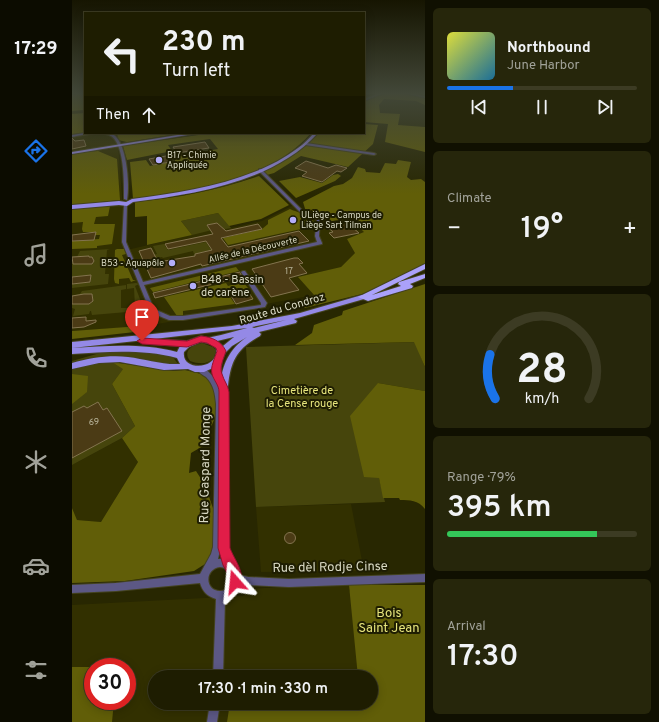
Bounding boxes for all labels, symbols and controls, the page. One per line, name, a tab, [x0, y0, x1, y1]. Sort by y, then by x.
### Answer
text: 230 m	[162, 25, 245, 61]
icon: left	[96, 28, 148, 80]
text: 17:29	[14, 38, 58, 61]
text: Northbound	[507, 39, 591, 58]
text: June Harbor	[507, 58, 580, 74]
text: Turn left	[162, 60, 230, 83]
icon: previous	[468, 96, 490, 118]
icon: pause	[531, 96, 553, 118]
icon: next	[594, 96, 616, 118]
icon: ahead	[138, 104, 160, 126]
text: Then	[96, 106, 130, 125]
icon: directions	[22, 137, 50, 165]
place label: B17 - Chimie Appliquée	[167, 150, 216, 171]
marker: B17 - Chimie Appliquée	[154, 155, 164, 165]
text: Climate	[447, 191, 492, 207]
place label: ULiège - Campus de Liège Sart Tilman	[301, 210, 382, 231]
text: 19°	[521, 211, 563, 248]
marker: ULiège - Campus de Liège Sart Tilman	[288, 215, 298, 225]
text: −	[447, 216, 461, 243]
text: +	[623, 216, 637, 243]
street label: Allée de la Découverte	[208, 234, 299, 266]
icon: music	[22, 241, 50, 269]
place label: B53 - Aquapôle	[101, 258, 164, 269]
marker: B53 - Aquapôle	[167, 258, 177, 268]
house number: 17	[285, 266, 293, 277]
place label: B48 - Bassin de carène	[201, 273, 264, 300]
marker: B48 - Bassin de carène	[188, 281, 198, 291]
street label: Route du Condroz	[238, 290, 326, 328]
pin	[125, 300, 159, 341]
icon: arrive	[131, 306, 153, 328]
icon: phone	[22, 344, 50, 372]
text: 28	[516, 345, 568, 398]
park label: Cimetière de la Cense rouge	[266, 384, 338, 411]
text: km/h	[525, 390, 559, 408]
street label: Rue Gaspard Monge	[197, 407, 215, 523]
house number: 69	[89, 417, 99, 428]
icon: climate	[22, 448, 50, 476]
text: Range · 79%	[447, 470, 516, 486]
text: 395 km	[447, 490, 551, 527]
icon: car	[22, 552, 50, 580]
street label: Rue dèl Rodje Cinse	[272, 559, 388, 577]
position arrow	[214, 561, 256, 603]
park label: Bois Saint Jean	[358, 606, 420, 637]
text: Arrival	[447, 619, 486, 635]
text: 17:30	[447, 639, 519, 676]
icon: filters	[22, 656, 50, 684]
speed limit sign: 30	[84, 658, 136, 710]
text: 17:30 · 1 min · 330 m	[198, 680, 328, 699]

